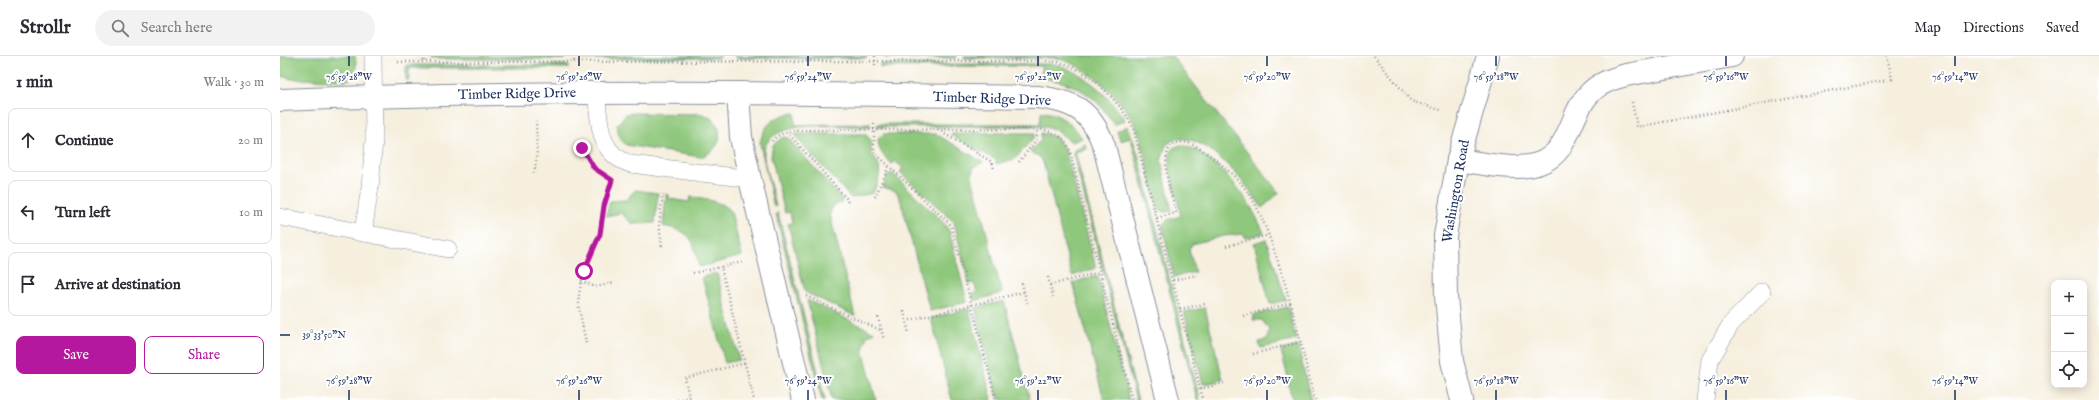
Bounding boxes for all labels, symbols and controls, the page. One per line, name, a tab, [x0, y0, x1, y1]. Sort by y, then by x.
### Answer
search box	[95, 10, 375, 46]
text: Strollr	[20, 16, 71, 40]
icon: search	[109, 17, 131, 39]
text: Search here	[141, 18, 212, 37]
text: Map	[1914, 19, 1941, 37]
text: Directions	[1963, 19, 2024, 37]
text: Saved	[2046, 19, 2079, 37]
text: 76°59'28"W	[326, 71, 372, 84]
text: 76°59'26"W	[556, 71, 603, 84]
text: 76°59'24"W	[785, 71, 832, 84]
text: 76°59'22"W	[1015, 71, 1062, 84]
text: 76°59'20"W	[1244, 71, 1291, 84]
text: 76°59'18"W	[1474, 71, 1519, 84]
text: 76°59'16"W	[1703, 71, 1749, 84]
text: 76°59'14"W	[1932, 71, 1978, 84]
text: 1 min	[16, 72, 53, 93]
text: Walk · 30 m	[204, 74, 264, 91]
street label: Timber Ridge Drive	[458, 84, 577, 104]
street label: Timber Ridge Drive	[933, 88, 1052, 110]
icon: ahead	[17, 129, 39, 151]
text: Continue	[55, 131, 113, 150]
text: 20 m	[238, 132, 263, 149]
street label: Washington Road	[1438, 138, 1474, 244]
route end	[573, 139, 591, 157]
icon: left	[17, 201, 39, 223]
text: Turn left	[55, 203, 111, 222]
text: 10 m	[239, 204, 263, 221]
route start	[575, 262, 593, 280]
icon: arrive	[17, 273, 39, 295]
text: Arrive at destination	[55, 275, 181, 294]
map controls	[2051, 280, 2087, 388]
button: +	[2051, 280, 2087, 316]
button: −	[2051, 316, 2087, 352]
text: 39°33'50"N	[302, 329, 346, 342]
button: Save	[16, 336, 136, 374]
button: Share	[144, 336, 264, 374]
button: locate	[2051, 352, 2087, 388]
text: 76°59'28"W	[326, 375, 372, 388]
text: 76°59'26"W	[556, 375, 603, 388]
text: 76°59'24"W	[785, 375, 832, 388]
text: 76°59'22"W	[1015, 375, 1062, 388]
text: 76°59'20"W	[1244, 375, 1291, 388]
text: 76°59'18"W	[1474, 375, 1519, 388]
text: 76°59'16"W	[1703, 375, 1749, 388]
text: 76°59'14"W	[1932, 375, 1978, 388]

